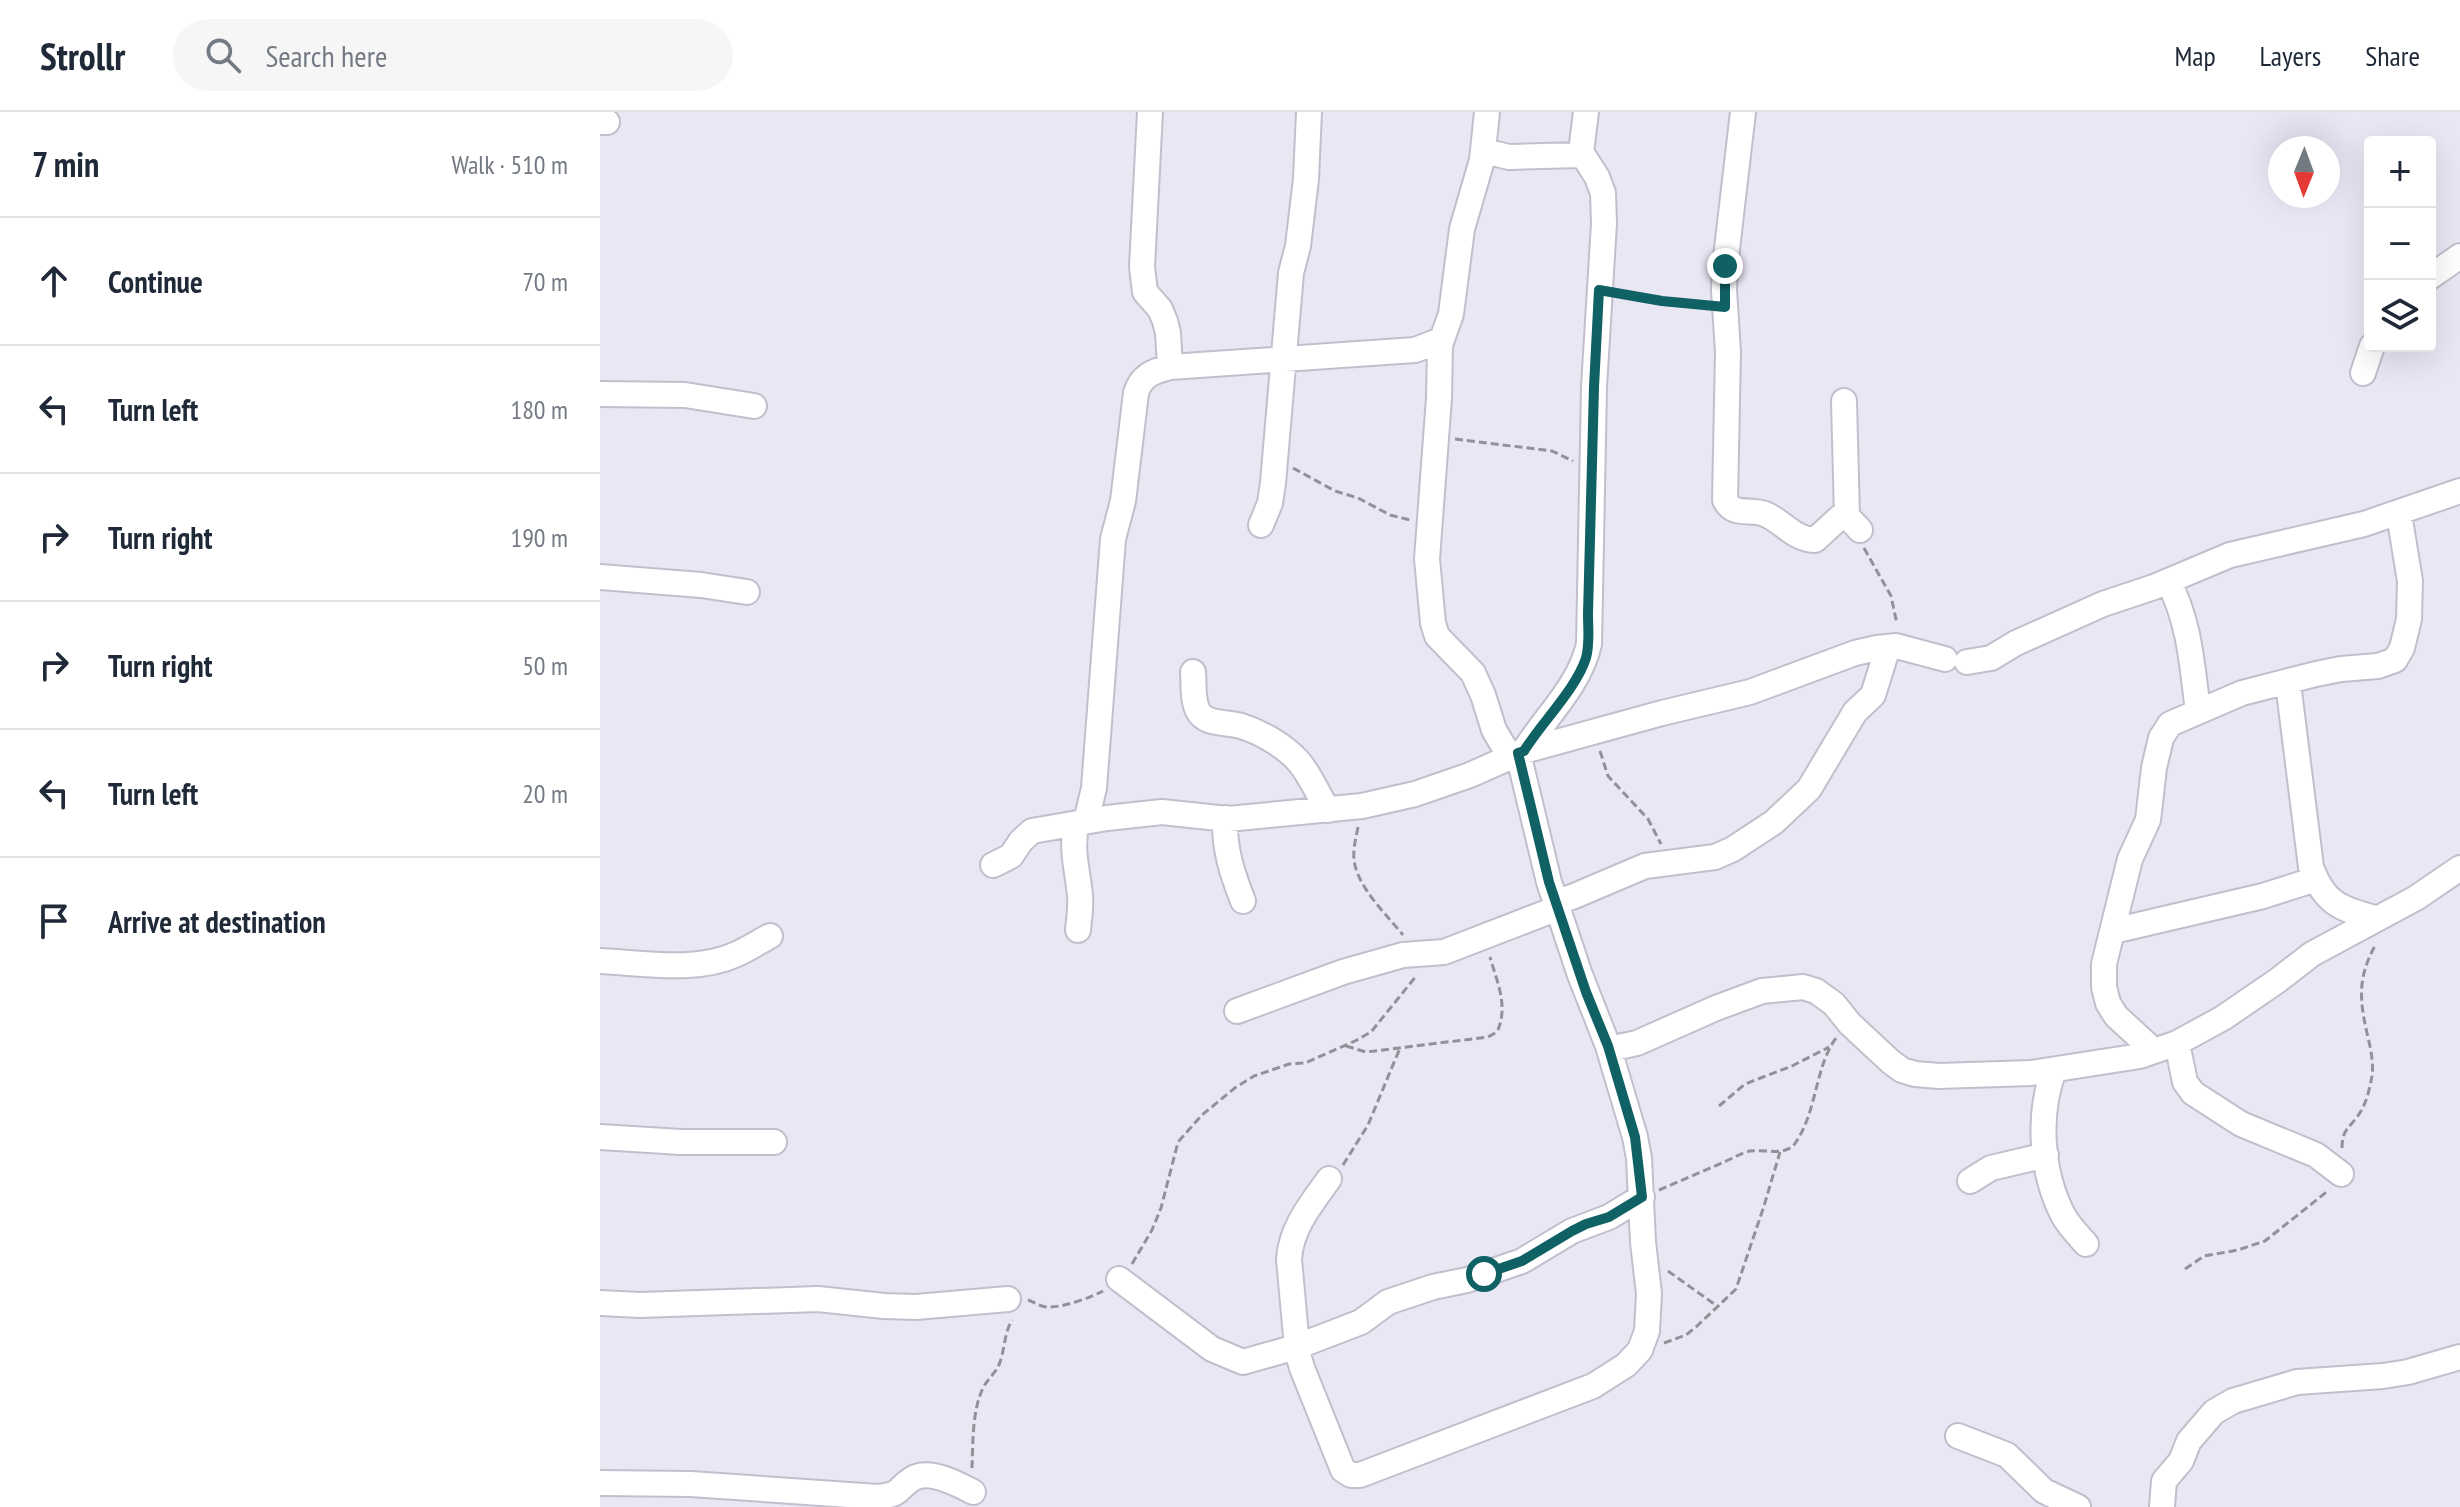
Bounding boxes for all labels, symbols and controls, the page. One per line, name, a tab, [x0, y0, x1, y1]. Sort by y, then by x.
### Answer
search box	[173, 19, 733, 91]
text: Strollr	[40, 31, 125, 80]
icon: search	[201, 33, 245, 77]
text: Search here	[265, 36, 387, 75]
text: Map	[2174, 37, 2216, 74]
text: Layers	[2260, 37, 2321, 74]
text: Share	[2365, 37, 2420, 74]
north arrow	[2268, 136, 2340, 208]
map controls	[2364, 136, 2436, 352]
button: +	[2364, 136, 2436, 208]
text: 7 min	[32, 142, 99, 186]
text: Walk · 510 m	[451, 148, 568, 181]
button: −	[2364, 208, 2436, 280]
route end	[1707, 248, 1743, 284]
icon: ahead	[32, 259, 76, 303]
text: Continue	[108, 262, 203, 301]
text: 70 m	[522, 265, 568, 298]
button: layers	[2364, 280, 2436, 352]
icon: left	[32, 387, 76, 431]
text: Turn left	[108, 390, 198, 429]
text: 180 m	[510, 393, 568, 426]
icon: right	[32, 515, 76, 559]
text: Turn right	[108, 518, 212, 557]
text: 190 m	[510, 521, 568, 554]
icon: right	[32, 643, 76, 687]
text: Turn right	[108, 646, 212, 685]
text: 50 m	[522, 649, 568, 682]
icon: left	[32, 771, 76, 815]
text: Turn left	[108, 774, 198, 813]
text: 20 m	[522, 777, 568, 810]
icon: arrive	[32, 899, 76, 943]
text: Arrive at destination	[108, 902, 326, 941]
route start	[1466, 1256, 1502, 1292]

